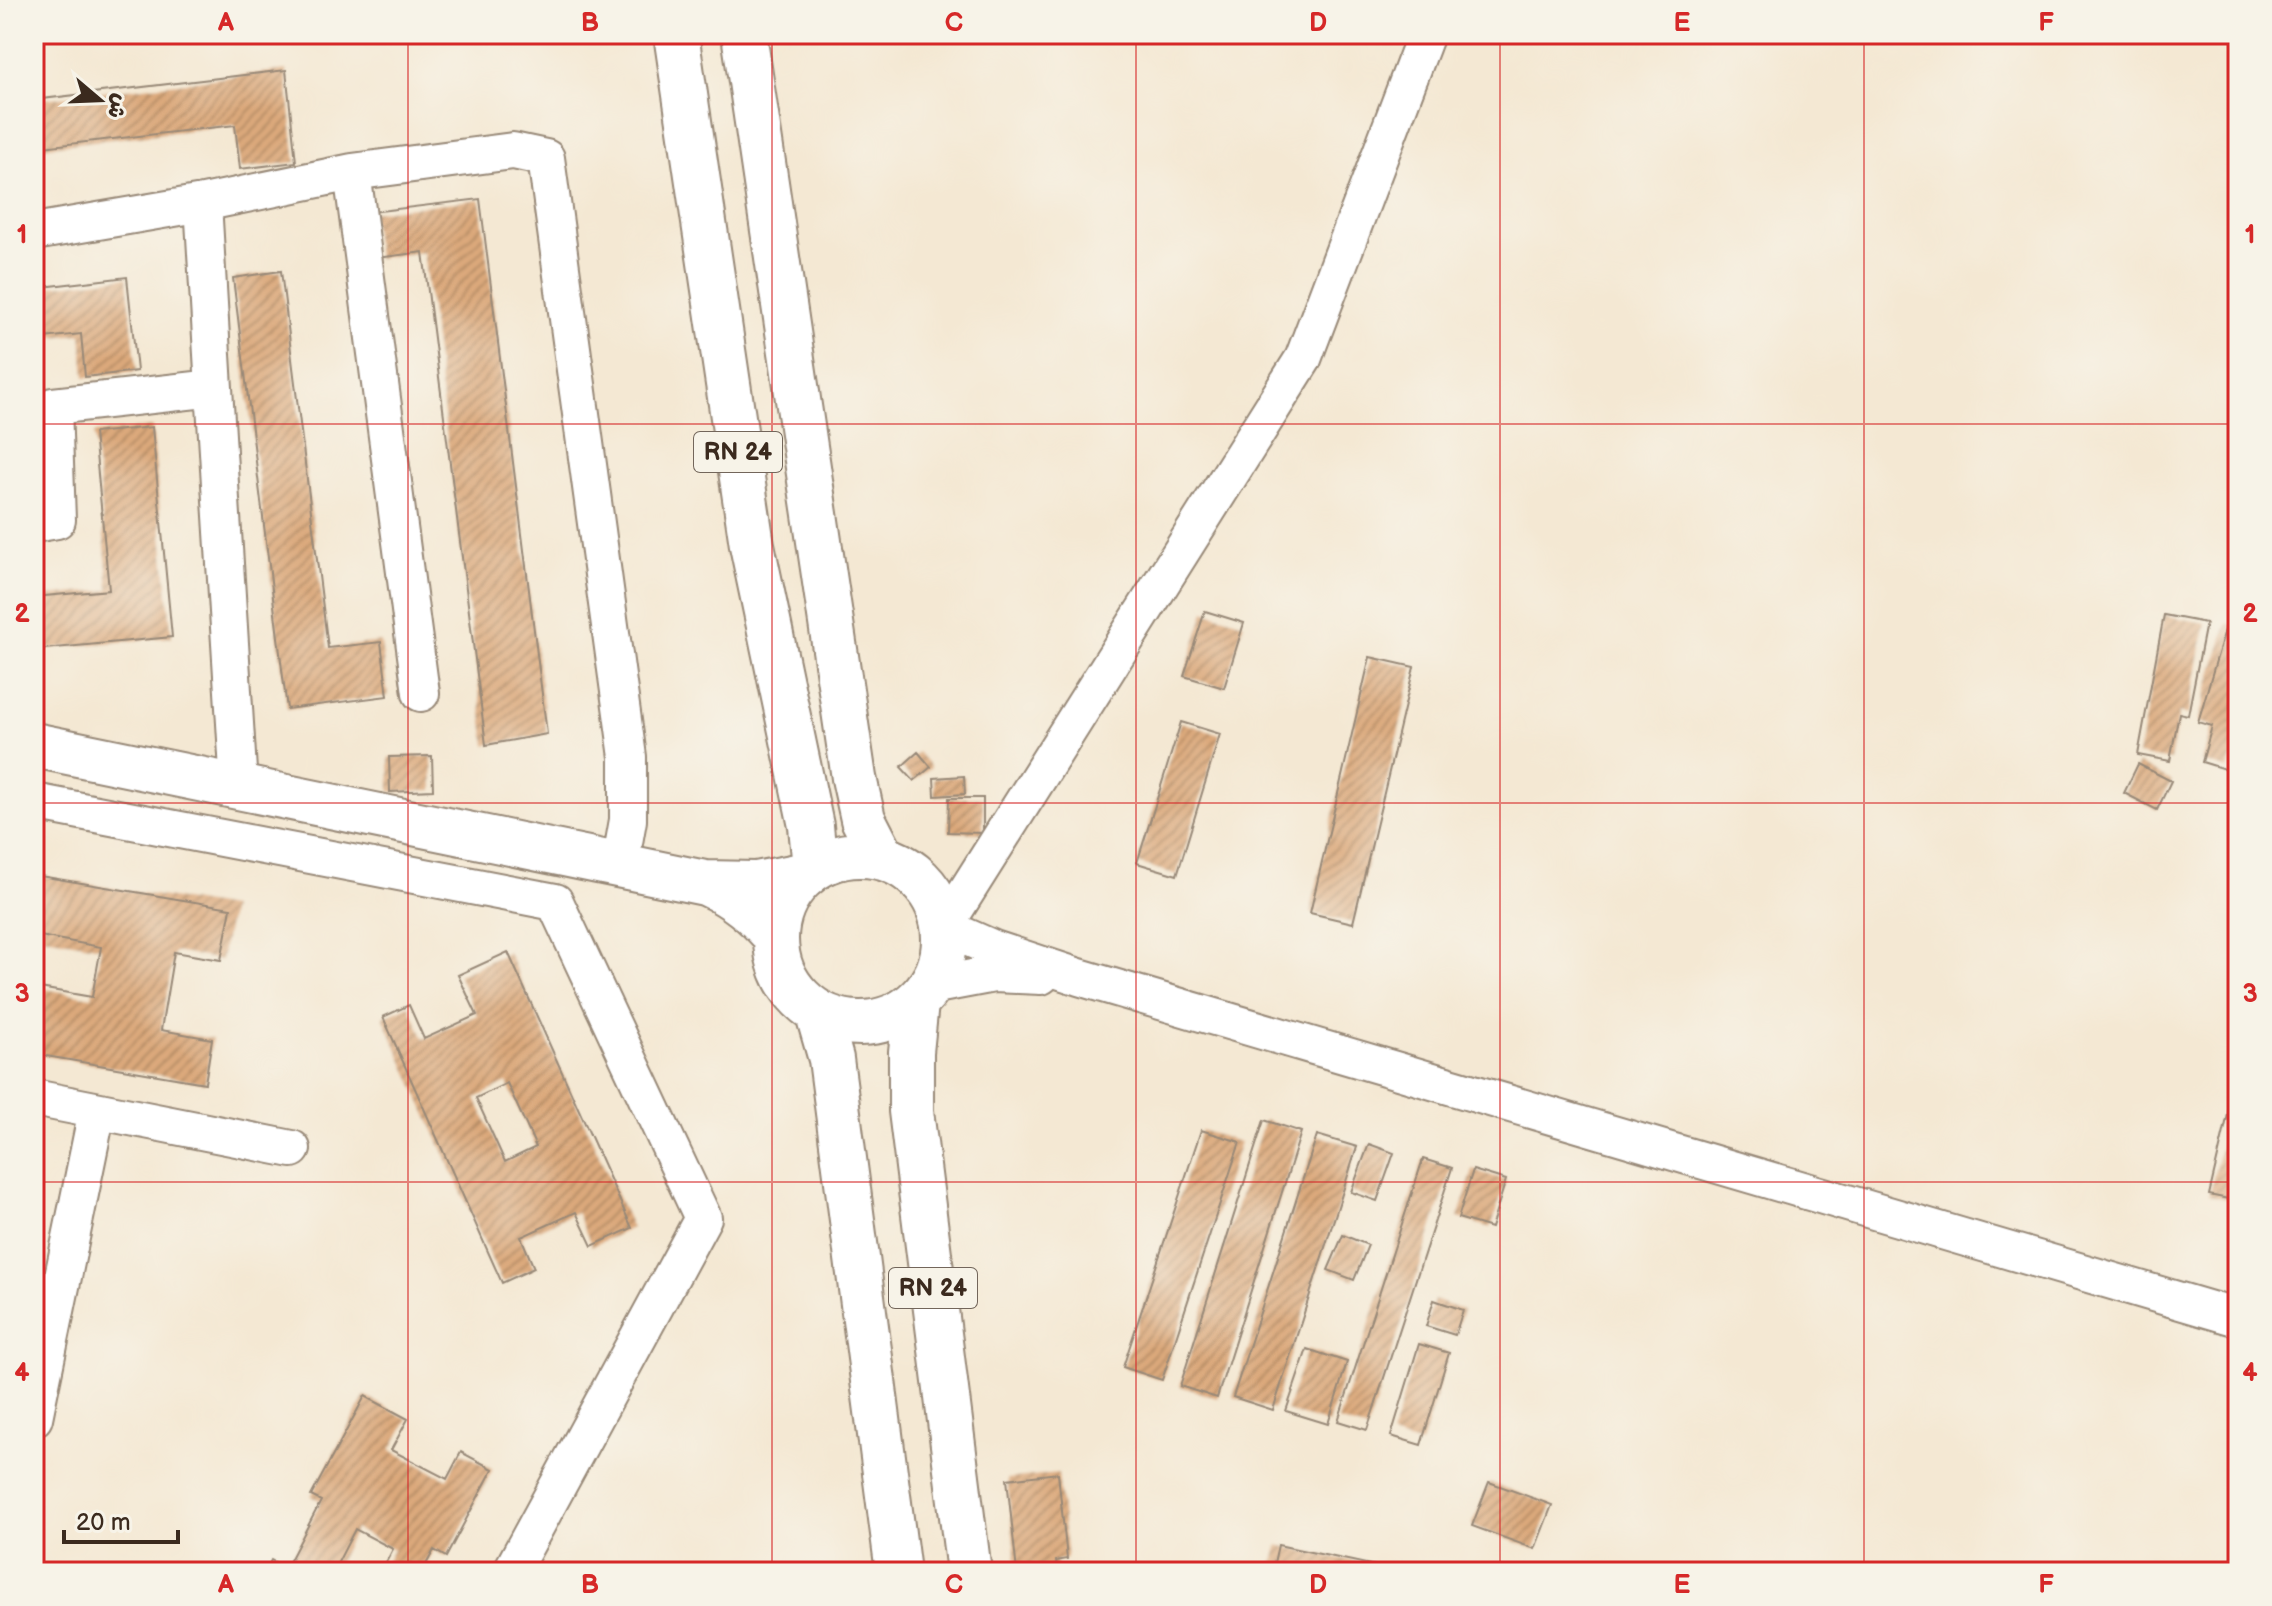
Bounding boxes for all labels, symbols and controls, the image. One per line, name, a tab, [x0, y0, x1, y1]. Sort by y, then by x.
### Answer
text: A	[217, 8, 234, 39]
text: B	[581, 8, 599, 39]
text: C	[945, 8, 963, 39]
text: D	[1309, 8, 1327, 39]
text: E	[1674, 8, 1691, 39]
text: F	[2038, 8, 2054, 39]
north arrow	[60, 60, 140, 140]
text: ش	[101, 90, 134, 122]
text: 1	[17, 220, 27, 251]
text: 1	[2245, 220, 2255, 251]
road number: RN 24	[694, 432, 782, 472]
text: 2	[14, 599, 30, 630]
text: 2	[2242, 599, 2258, 630]
text: 3	[14, 979, 30, 1010]
text: 3	[2242, 979, 2258, 1010]
road number: RN 24	[889, 1268, 977, 1308]
text: 4	[14, 1358, 30, 1389]
text: 4	[2242, 1358, 2258, 1389]
scale bar	[64, 1494, 178, 1544]
text: 20 m	[76, 1508, 131, 1537]
text: A	[217, 1570, 234, 1601]
text: B	[581, 1570, 599, 1601]
text: C	[945, 1570, 963, 1601]
text: D	[1309, 1570, 1327, 1601]
text: E	[1674, 1570, 1691, 1601]
text: F	[2038, 1570, 2054, 1601]

